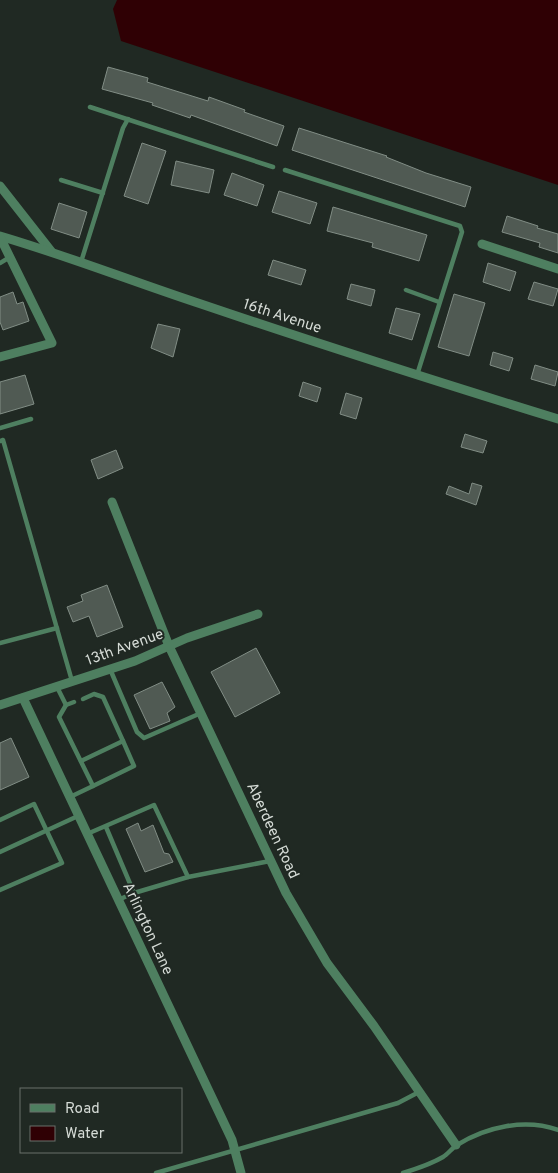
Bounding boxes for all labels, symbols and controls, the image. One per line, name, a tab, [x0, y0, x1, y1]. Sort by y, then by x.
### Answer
street label: 16th Avenue	[240, 295, 324, 339]
street label: 13th Avenue	[84, 625, 166, 671]
street label: Aberdeen Road	[241, 780, 303, 882]
street label: Arlington Lane	[117, 880, 177, 978]
legend	[20, 1088, 182, 1153]
text: Road	[65, 1100, 100, 1119]
text: Water	[65, 1125, 105, 1144]

